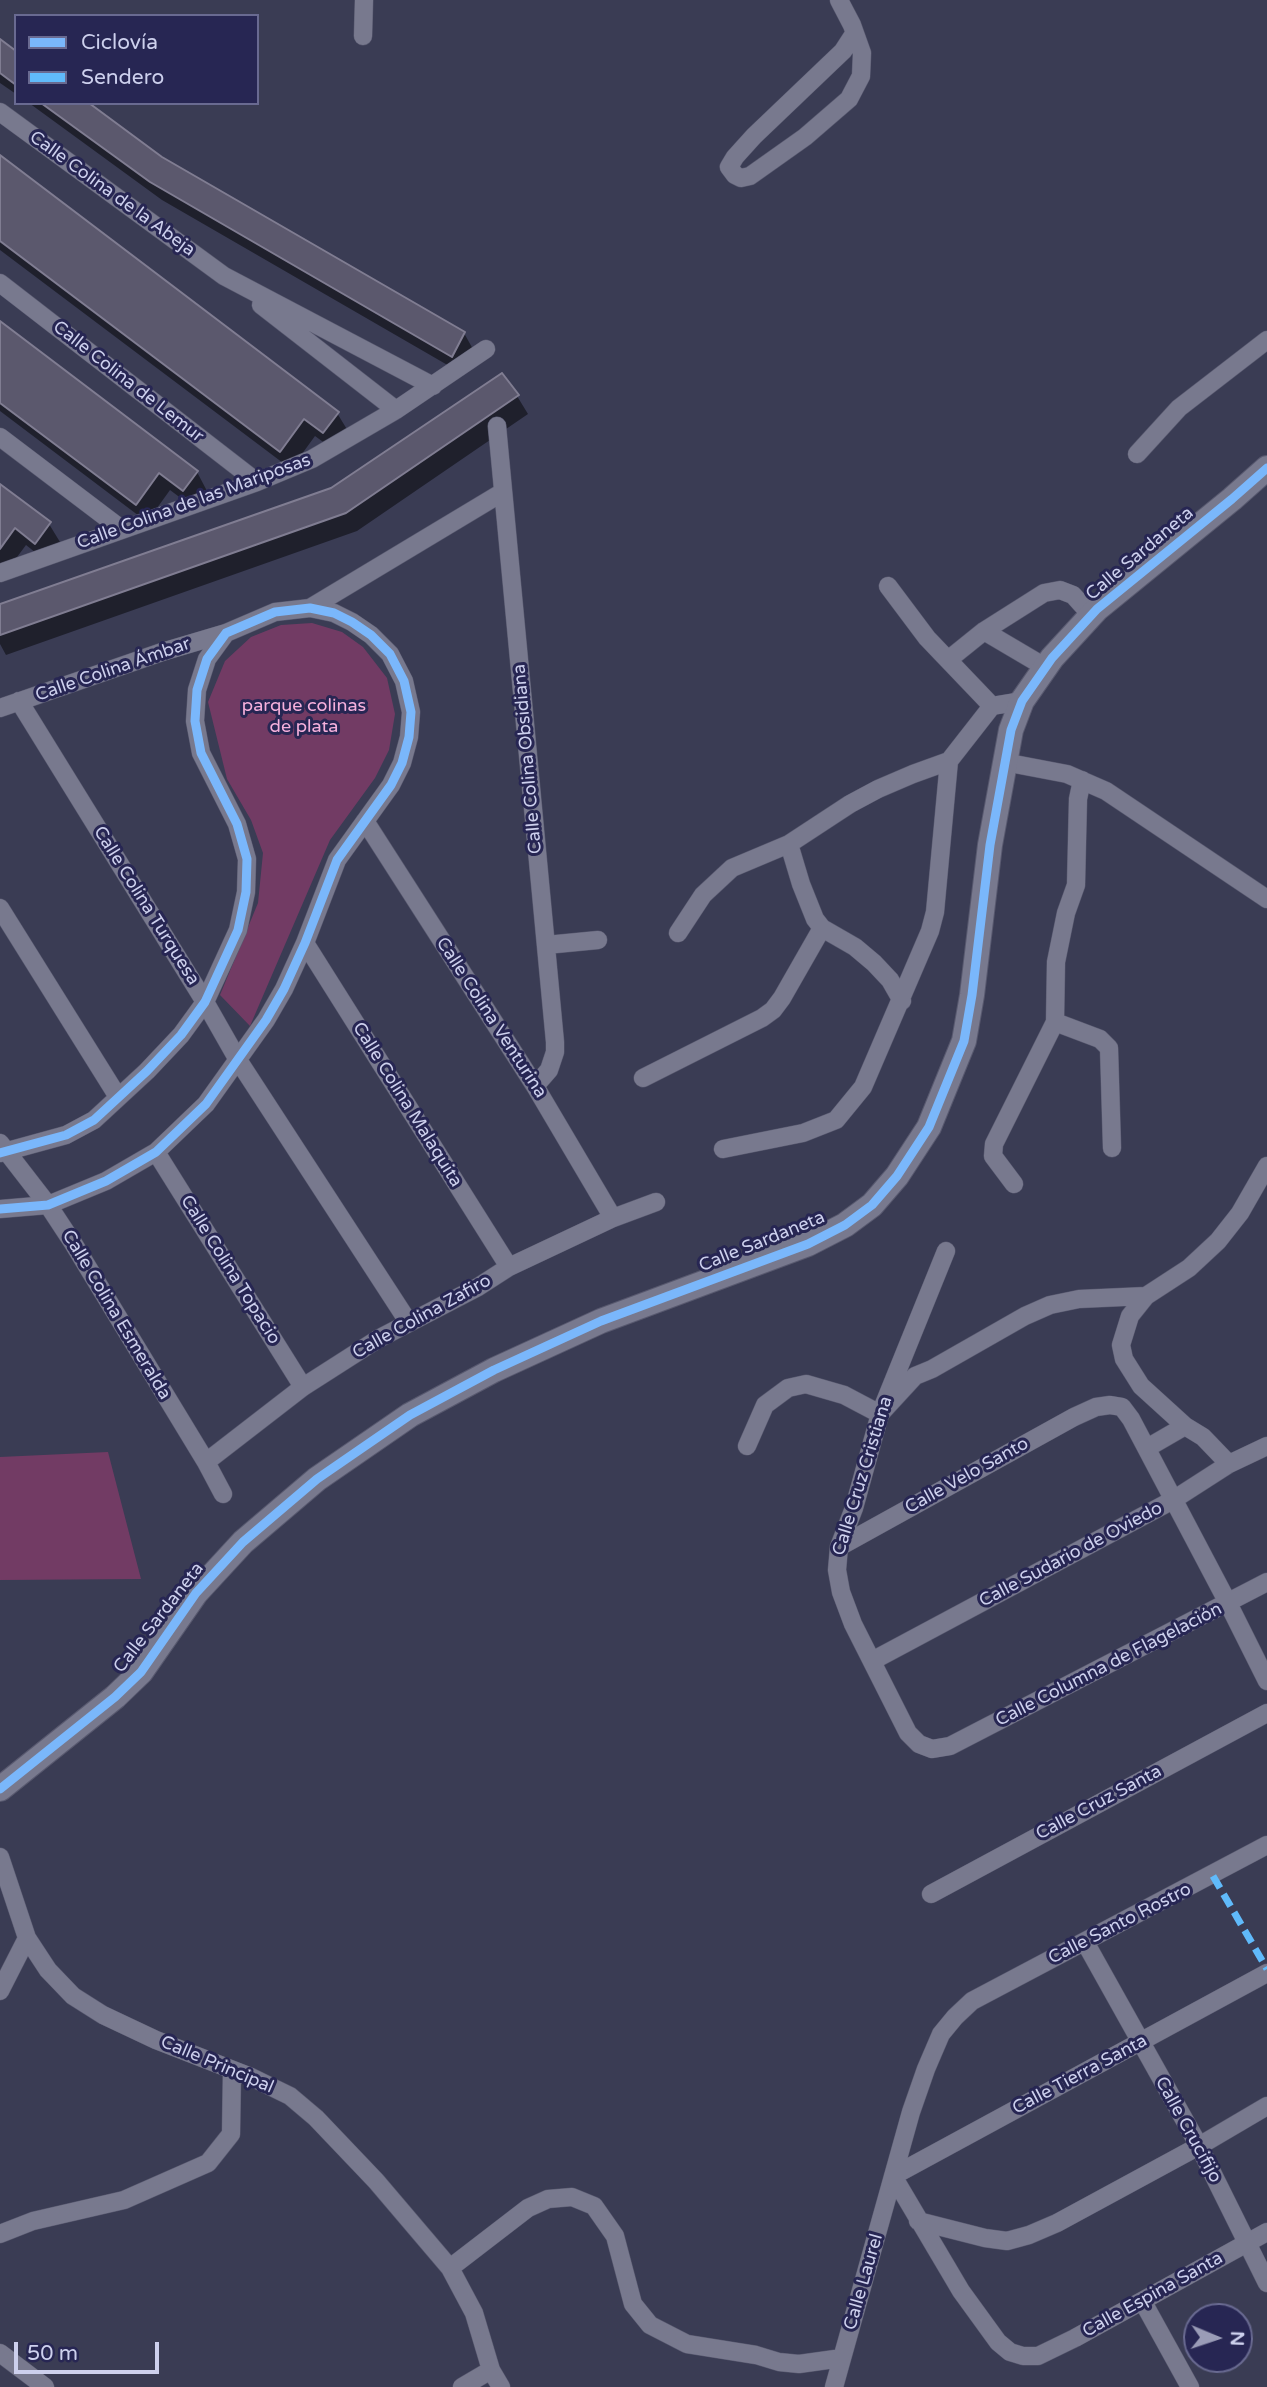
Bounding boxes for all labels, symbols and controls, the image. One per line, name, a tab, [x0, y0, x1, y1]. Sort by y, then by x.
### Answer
legend	[14, 14, 259, 105]
text: Ciclovía	[81, 30, 158, 55]
text: Sendero	[81, 65, 164, 90]
street label: Calle Colina de la Abeja	[25, 127, 199, 261]
street label: Calle Colina de Lemur	[48, 316, 208, 448]
street label: Calle Colina de las Mariposas	[74, 450, 314, 554]
street label: Calle Sardaneta	[1082, 503, 1198, 605]
street label: Calle Colina Ámbar	[33, 633, 193, 707]
street label: Calle Colina Obsidiana	[509, 663, 547, 855]
park label: parque colinas de plata	[242, 695, 366, 738]
street label: Calle Colina Turquesa	[88, 823, 204, 989]
street label: Calle Colina Venturina	[431, 934, 551, 1102]
street label: Calle Colina Malaquita	[347, 1019, 467, 1191]
street label: Calle Colina Topacio	[175, 1192, 285, 1348]
street label: Calle Sardaneta	[696, 1207, 828, 1277]
street label: Calle Colina Esmeralda	[57, 1226, 175, 1404]
street label: Calle Colina Zafiro	[349, 1270, 495, 1364]
street label: Calle Cruz Cristiana	[829, 1394, 897, 1558]
street label: Calle Velo Santo	[901, 1433, 1033, 1519]
street label: Calle Sudario de Oviedo	[976, 1498, 1166, 1612]
street label: Calle Sardaneta	[109, 1559, 209, 1677]
street label: Calle Columna de Flagelación	[992, 1598, 1226, 1732]
street label: Calle Cruz Santa	[1032, 1761, 1166, 1845]
street label: Calle Santo Rostro	[1045, 1879, 1195, 1969]
street label: Calle Tierra Santa	[1009, 2030, 1151, 2120]
street label: Calle Principal	[157, 2031, 277, 2099]
street label: Calle Crucifijo	[1150, 2073, 1226, 2187]
street label: Calle Laurel	[840, 2231, 888, 2333]
street label: Calle Espina Santa	[1079, 2247, 1227, 2343]
north arrow	[1183, 2303, 1253, 2373]
scale bar	[18, 2328, 163, 2372]
text: N	[1226, 2331, 1248, 2347]
text: 50 m	[27, 2341, 78, 2366]

